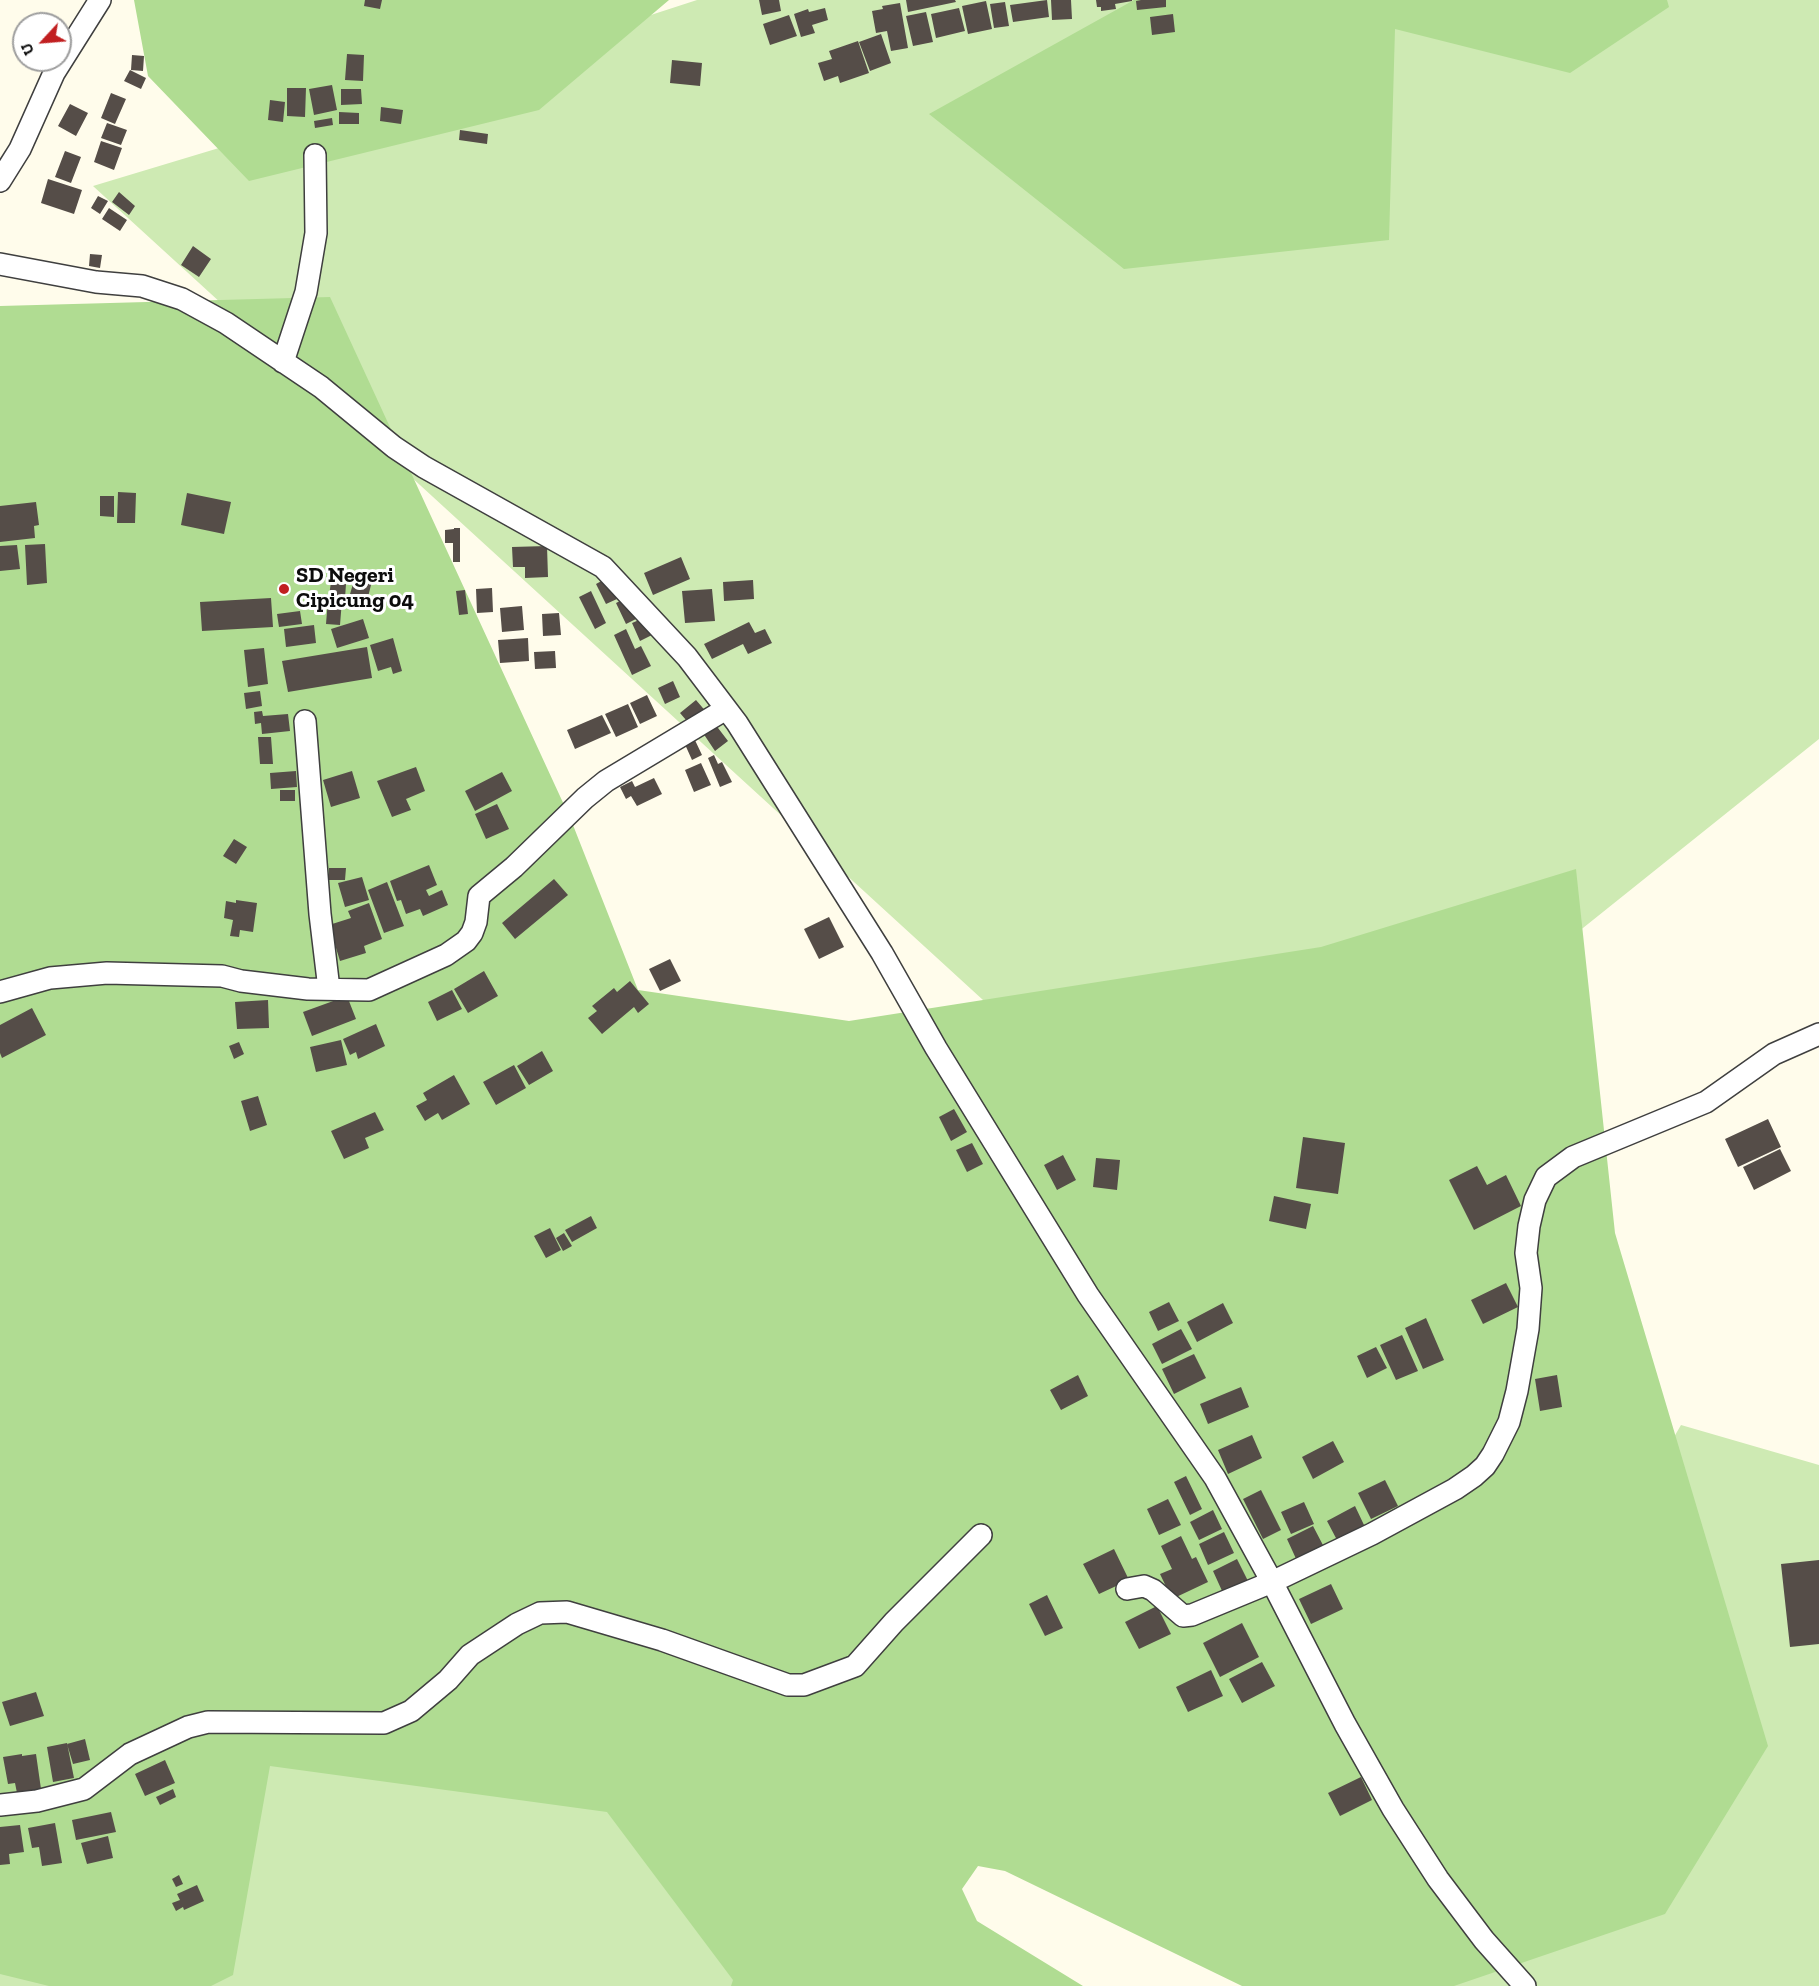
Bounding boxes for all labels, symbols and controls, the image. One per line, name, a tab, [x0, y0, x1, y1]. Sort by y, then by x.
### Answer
north arrow	[12, 12, 72, 72]
text: U	[16, 40, 38, 59]
place label: SD Negeri Cipicung 04	[296, 563, 414, 614]
marker: SD Negeri Cipicung 04	[277, 582, 291, 596]

